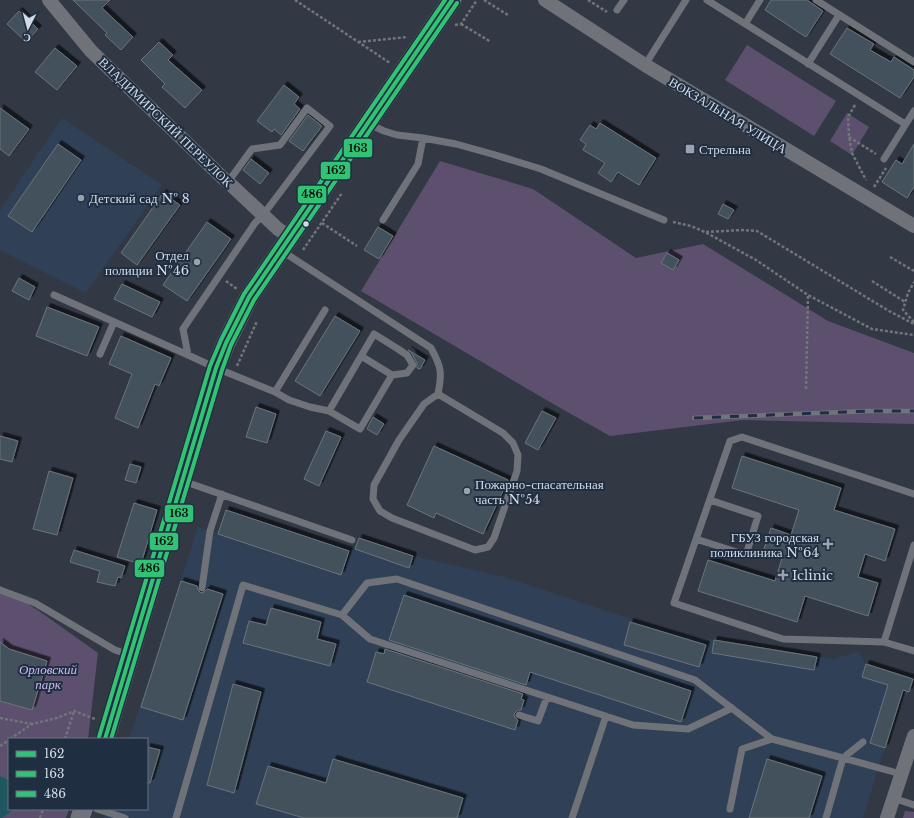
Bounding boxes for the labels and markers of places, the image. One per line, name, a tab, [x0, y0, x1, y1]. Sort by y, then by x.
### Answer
place label: Стрельна	[699, 141, 751, 158]
marker: Стрельна	[684, 143, 696, 155]
place label: Детский сад № 8	[89, 190, 190, 207]
marker: Детский сад № 8	[76, 193, 86, 203]
unlabelled marker	[301, 219, 311, 229]
place label: Отдел полиции №46	[105, 247, 190, 279]
marker: Отдел полиции №46	[192, 257, 202, 267]
place label: Пожарно-спасательная часть №54	[475, 476, 604, 508]
marker: Пожарно-спасательная часть №54	[462, 486, 472, 496]
place label: ГБУЗ городская поликлиника №64	[710, 529, 819, 561]
marker: ГБУЗ городская поликлиника №64	[822, 538, 834, 550]
place label: Iclinic	[792, 567, 833, 584]
marker: Iclinic	[777, 569, 789, 581]

